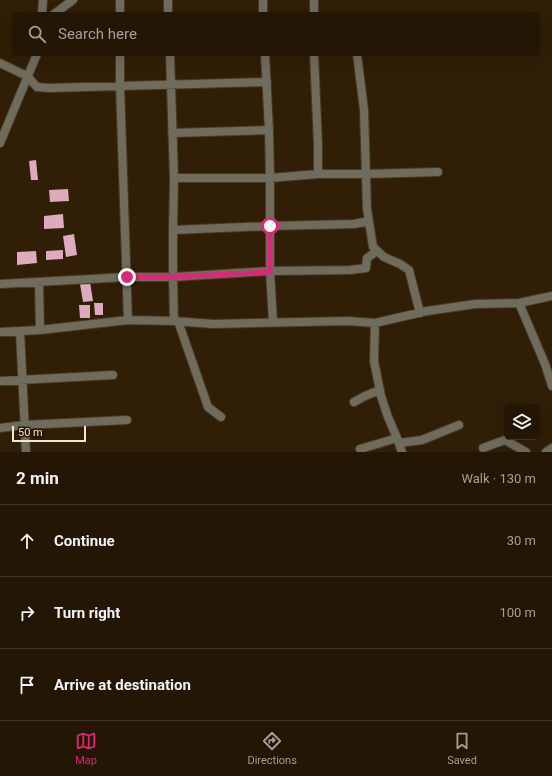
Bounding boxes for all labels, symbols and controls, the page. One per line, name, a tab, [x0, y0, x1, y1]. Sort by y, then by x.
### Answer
search box	[12, 12, 540, 56]
icon: search	[26, 23, 48, 45]
text: Search here	[58, 25, 137, 43]
route start	[261, 217, 279, 235]
route end	[118, 268, 136, 286]
map controls	[504, 404, 540, 440]
button: layers	[504, 404, 540, 440]
scale bar	[12, 424, 86, 443]
text: 50 m	[18, 426, 43, 439]
text: 2 min	[16, 468, 59, 488]
text: Walk · 130 m	[461, 471, 536, 486]
icon: ahead	[16, 530, 38, 552]
text: Continue	[54, 532, 115, 550]
text: 30 m	[507, 533, 536, 548]
icon: right	[16, 602, 38, 624]
text: Turn right	[54, 604, 120, 622]
text: 100 m	[499, 605, 536, 620]
icon: arrive	[16, 674, 38, 696]
text: Arrive at destination	[54, 676, 191, 694]
tab: Map	[75, 730, 97, 767]
tab: Directions	[247, 730, 297, 767]
tab: Saved	[447, 730, 477, 767]

